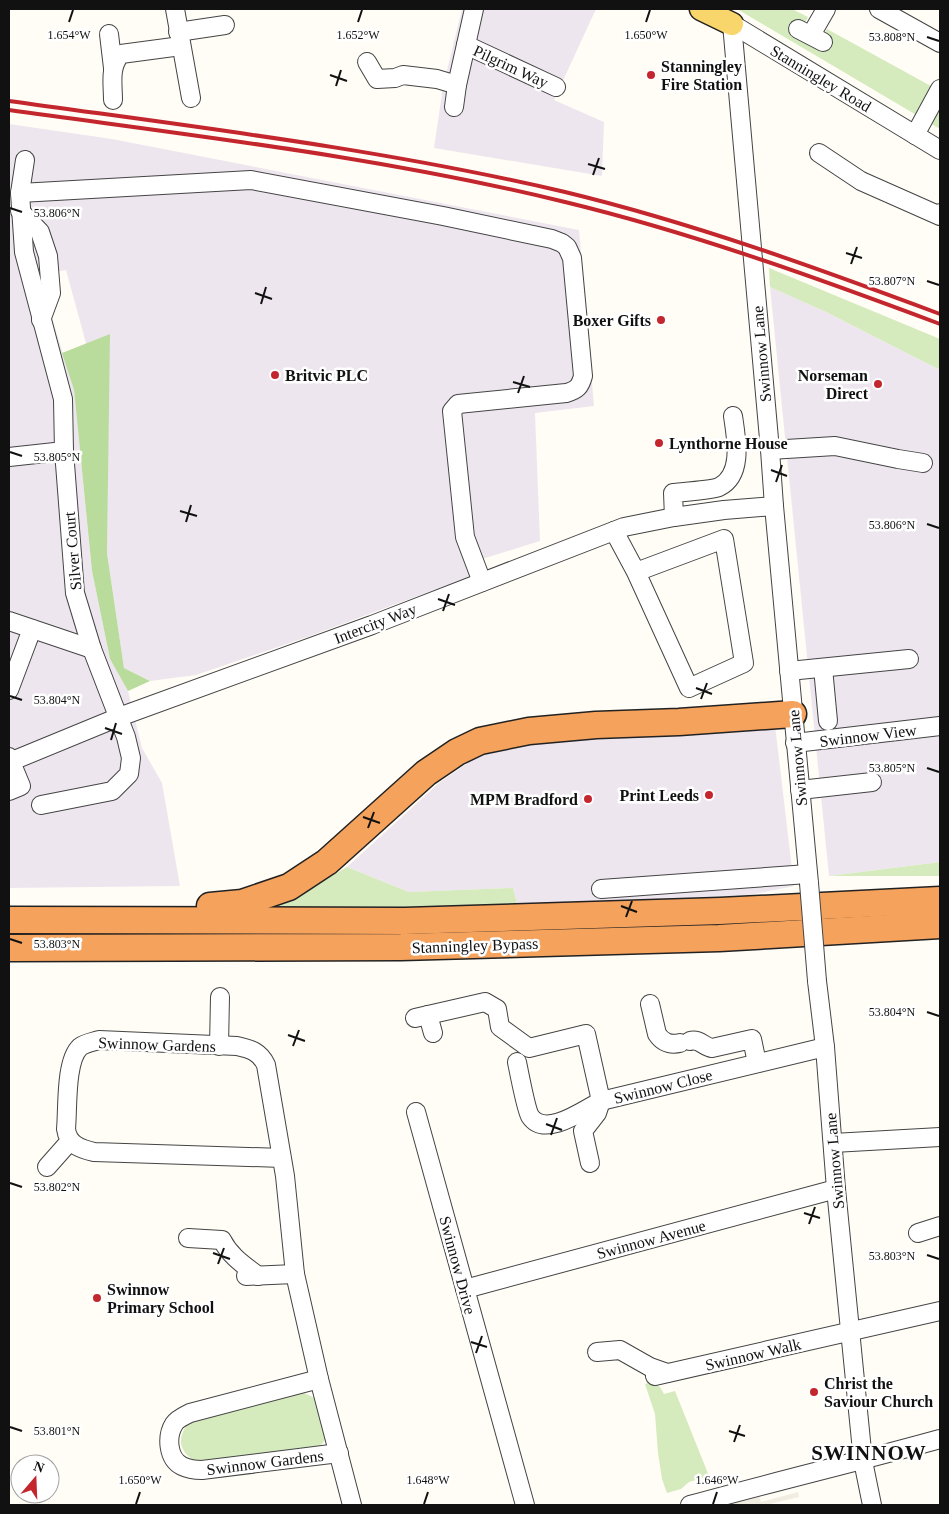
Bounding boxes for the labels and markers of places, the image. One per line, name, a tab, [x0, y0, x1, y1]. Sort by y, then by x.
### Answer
place label: Stanningley Fire Station	[661, 58, 742, 93]
marker: Stanningley Fire Station	[645, 69, 657, 81]
place label: Boxer Gifts	[573, 312, 651, 329]
marker: Boxer Gifts	[655, 314, 667, 326]
place label: Britvic PLC	[285, 367, 368, 384]
place label: Norseman Direct	[798, 367, 869, 402]
marker: Britvic PLC	[269, 369, 281, 381]
marker: Norseman Direct	[872, 378, 884, 390]
place label: Lynthorne House	[669, 435, 788, 453]
marker: Lynthorne House	[653, 437, 665, 449]
place label: Print Leeds	[619, 787, 699, 804]
marker: Print Leeds	[703, 789, 715, 801]
place label: MPM Bradford	[470, 791, 578, 808]
marker: MPM Bradford	[582, 793, 594, 805]
place label: Swinnow Primary School	[107, 1281, 215, 1317]
marker: Swinnow Primary School	[91, 1292, 103, 1304]
place label: Christ the Saviour Church	[824, 1375, 933, 1410]
marker: Christ the Saviour Church	[808, 1386, 820, 1398]

